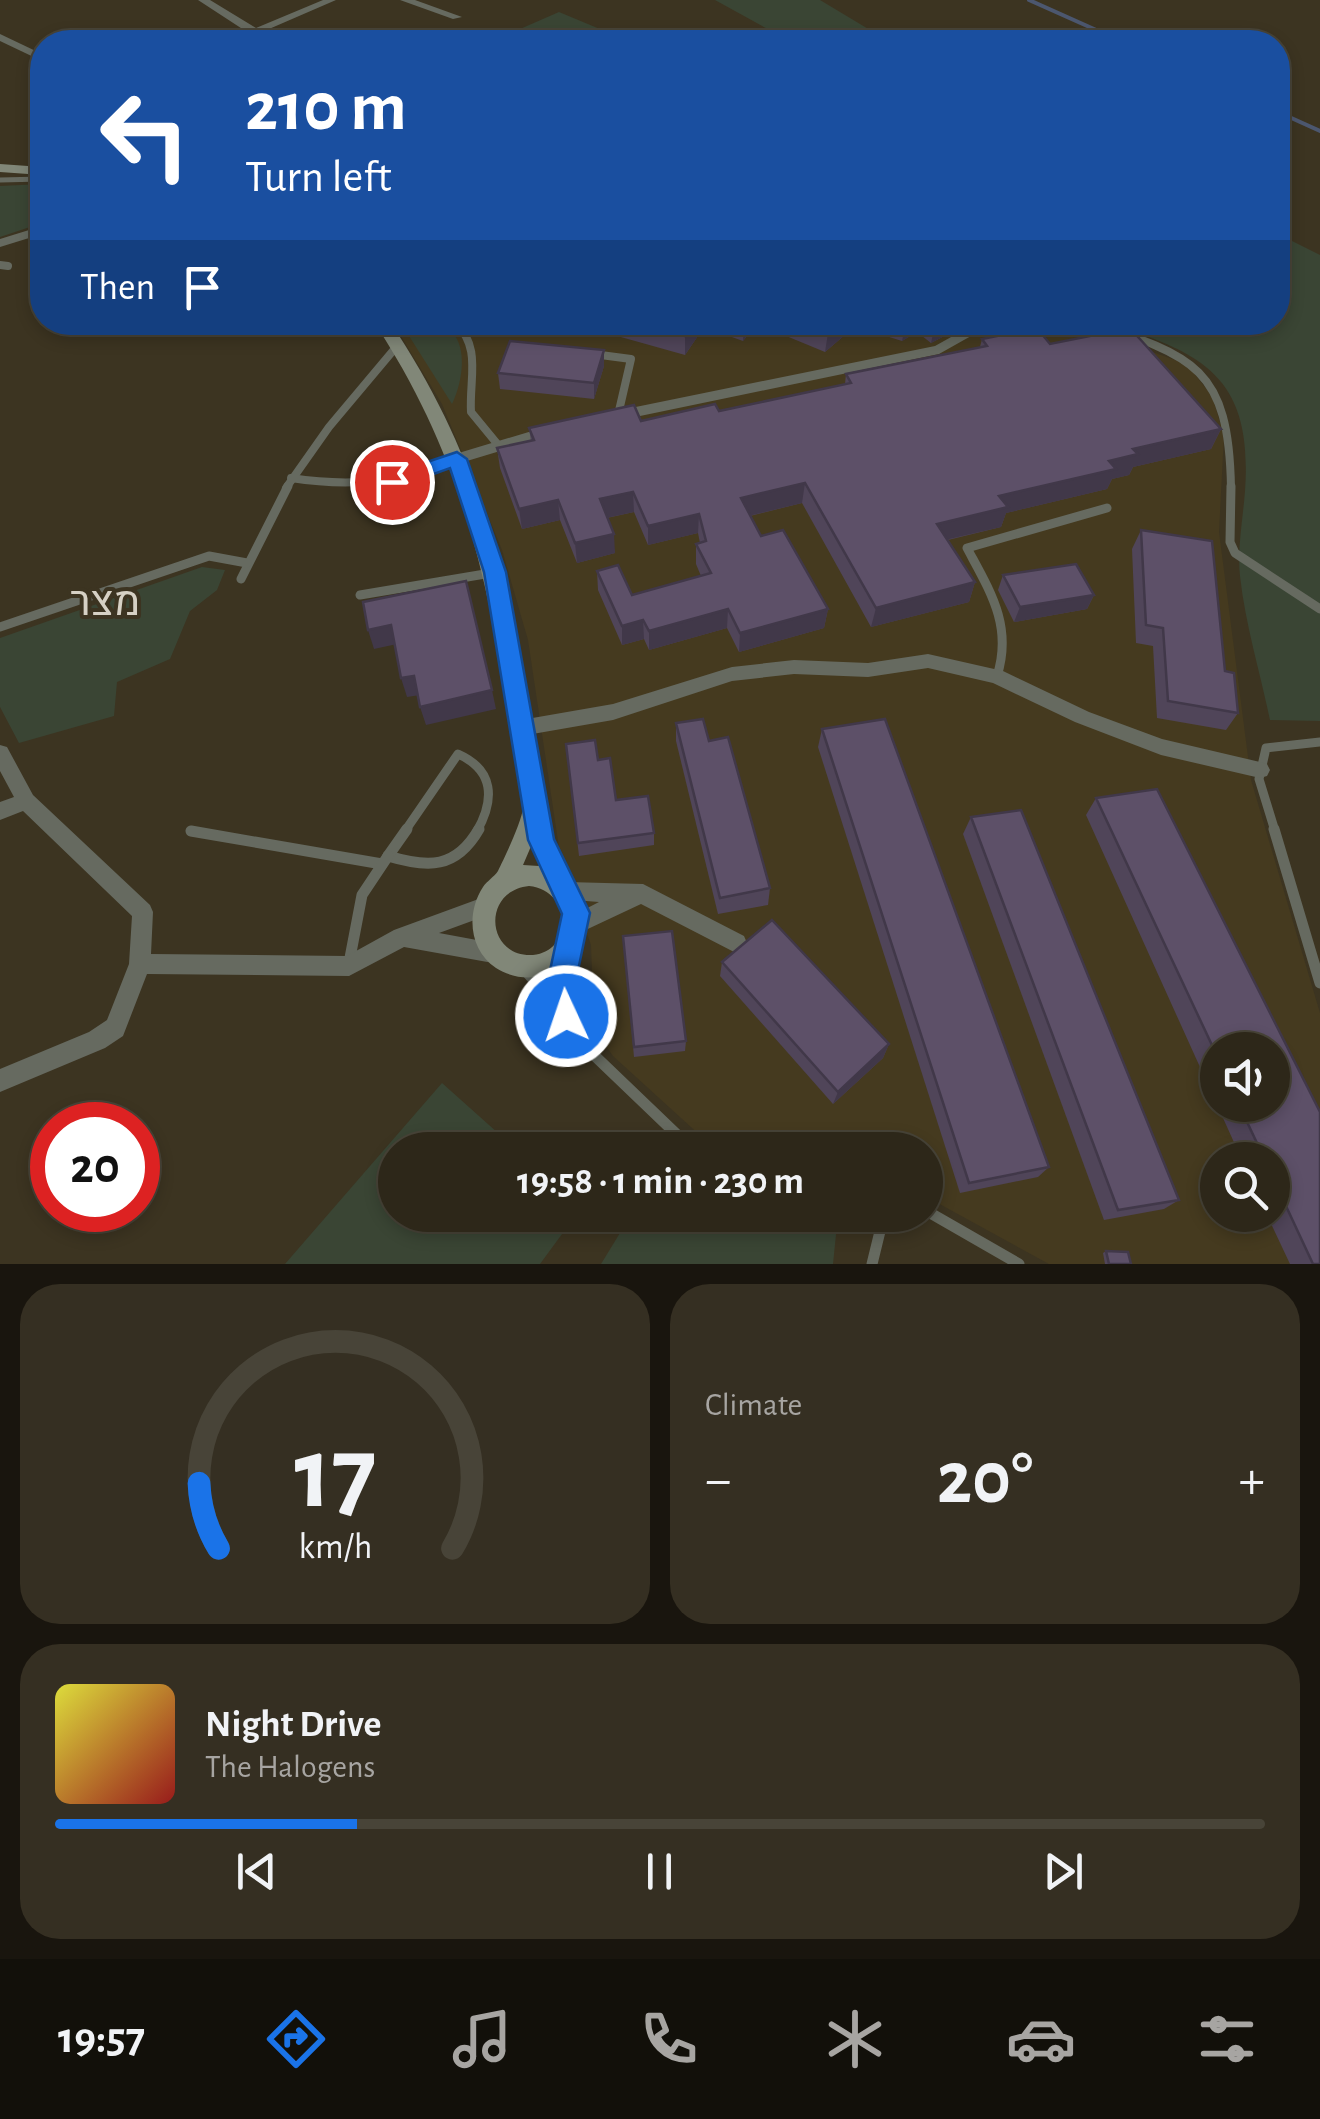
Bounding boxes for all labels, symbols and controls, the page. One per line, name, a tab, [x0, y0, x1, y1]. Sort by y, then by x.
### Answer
icon: left	[80, 70, 210, 200]
text: 210 m	[245, 73, 407, 143]
text: Turn left	[245, 155, 392, 200]
icon: arrive	[175, 260, 230, 315]
text: Then	[80, 269, 155, 307]
pin	[350, 440, 435, 525]
icon: arrive	[365, 455, 420, 510]
district label: מצר	[70, 581, 140, 623]
position arrow	[514, 964, 618, 1068]
map controls	[1200, 1032, 1290, 1232]
button: sound	[1200, 1032, 1290, 1122]
speed limit sign: 20	[30, 1102, 160, 1232]
button: search	[1200, 1142, 1290, 1232]
text: 19:58 · 1 min · 230 m	[517, 1163, 804, 1201]
text: Climate	[705, 1389, 802, 1421]
text: 17	[294, 1423, 376, 1527]
text: 20°	[937, 1442, 1033, 1517]
text: −	[705, 1453, 731, 1508]
text: +	[1239, 1453, 1265, 1508]
text: km/h	[298, 1529, 372, 1565]
text: Night Drive	[205, 1706, 381, 1744]
text: The Halogens	[205, 1751, 375, 1783]
icon: previous	[229, 1844, 284, 1899]
icon: pause	[632, 1844, 687, 1899]
icon: next	[1036, 1844, 1091, 1899]
icon: directions	[261, 2004, 331, 2074]
icon: music	[447, 2004, 517, 2074]
icon: phone	[634, 2004, 704, 2074]
icon: climate	[820, 2004, 890, 2074]
icon: car	[1006, 2004, 1076, 2074]
icon: filters	[1192, 2004, 1262, 2074]
text: 19:57	[58, 2016, 145, 2061]

